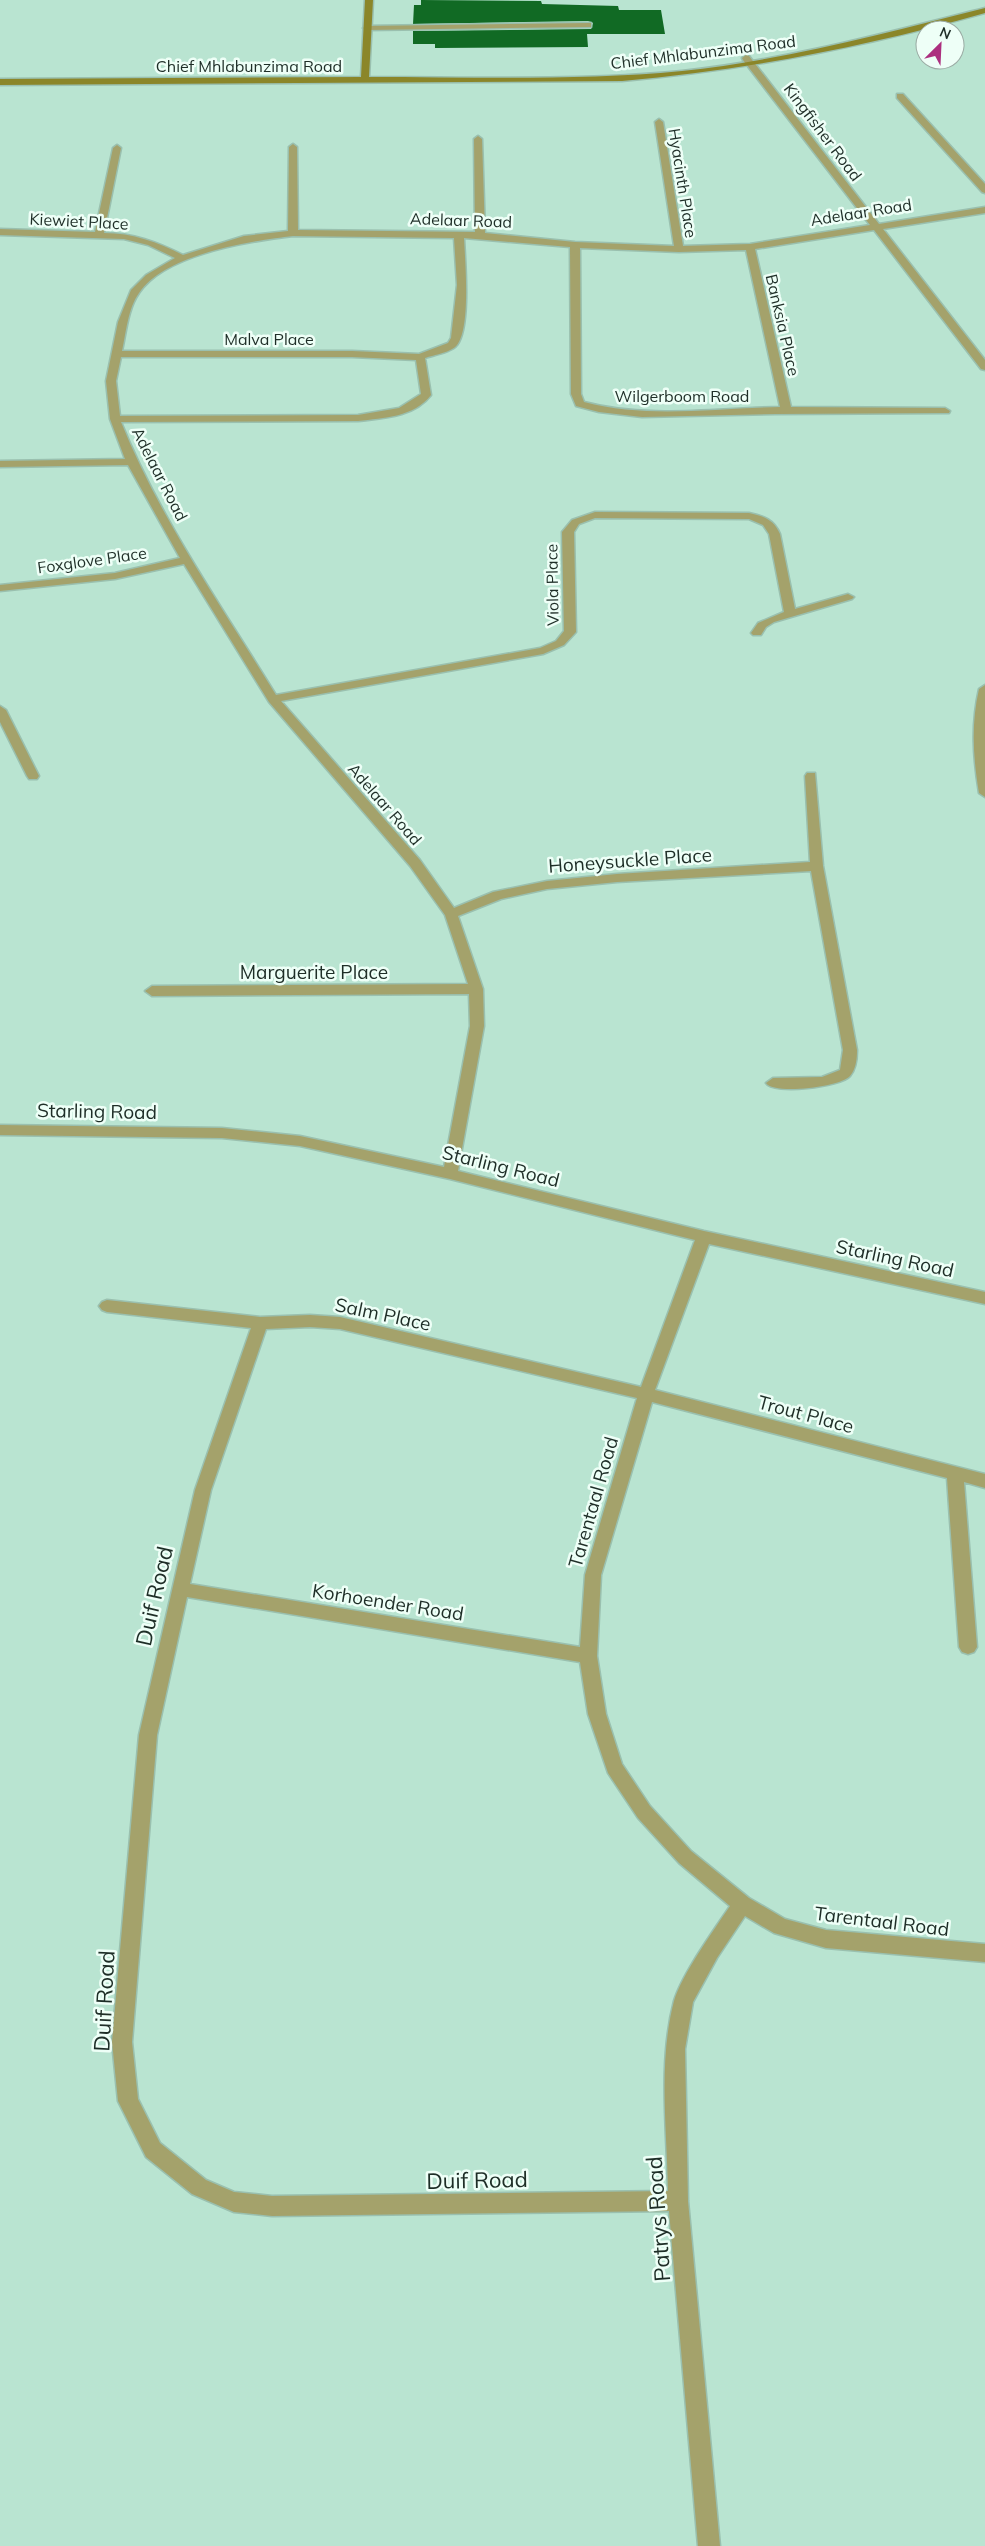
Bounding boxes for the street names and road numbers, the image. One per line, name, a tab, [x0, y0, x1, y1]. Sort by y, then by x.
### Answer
street label: Chief Mhlabunzima Road	[609, 31, 797, 73]
street label: Chief Mhlabunzima Road	[156, 56, 342, 76]
street label: Kingfisher Road	[780, 79, 866, 185]
street label: Hyacinth Place	[664, 127, 702, 239]
street label: Adelaar Road	[809, 194, 913, 230]
street label: Kiewiet Place	[29, 208, 129, 234]
street label: Adelaar Road	[410, 208, 512, 232]
street label: Banksia Place	[762, 272, 804, 378]
street label: Malva Place	[224, 329, 314, 349]
street label: Wilgerboom Road	[615, 386, 749, 406]
street label: Adelaar Road	[128, 424, 192, 524]
street label: Foxglove Place	[36, 542, 148, 578]
street label: Viola Place	[541, 544, 563, 626]
street label: Adelaar Road	[344, 759, 426, 849]
street label: Honeysuckle Place	[547, 842, 713, 878]
street label: Marguerite Place	[240, 960, 388, 984]
street label: Starling Road	[37, 1098, 157, 1124]
street label: Starling Road	[440, 1140, 562, 1192]
street label: Starling Road	[834, 1234, 956, 1282]
street label: Salm Place	[333, 1292, 433, 1336]
street label: Trout Place	[756, 1390, 856, 1438]
street label: Tarentaal Road	[563, 1434, 623, 1570]
street label: Duif Road	[129, 1543, 179, 1649]
street label: Korhoender Road	[310, 1578, 466, 1626]
street label: Tarentaal Road	[813, 1901, 951, 1941]
street label: Duif Road	[87, 1950, 121, 2052]
street label: Patrys Road	[640, 2155, 676, 2283]
street label: Duif Road	[426, 2165, 528, 2195]

